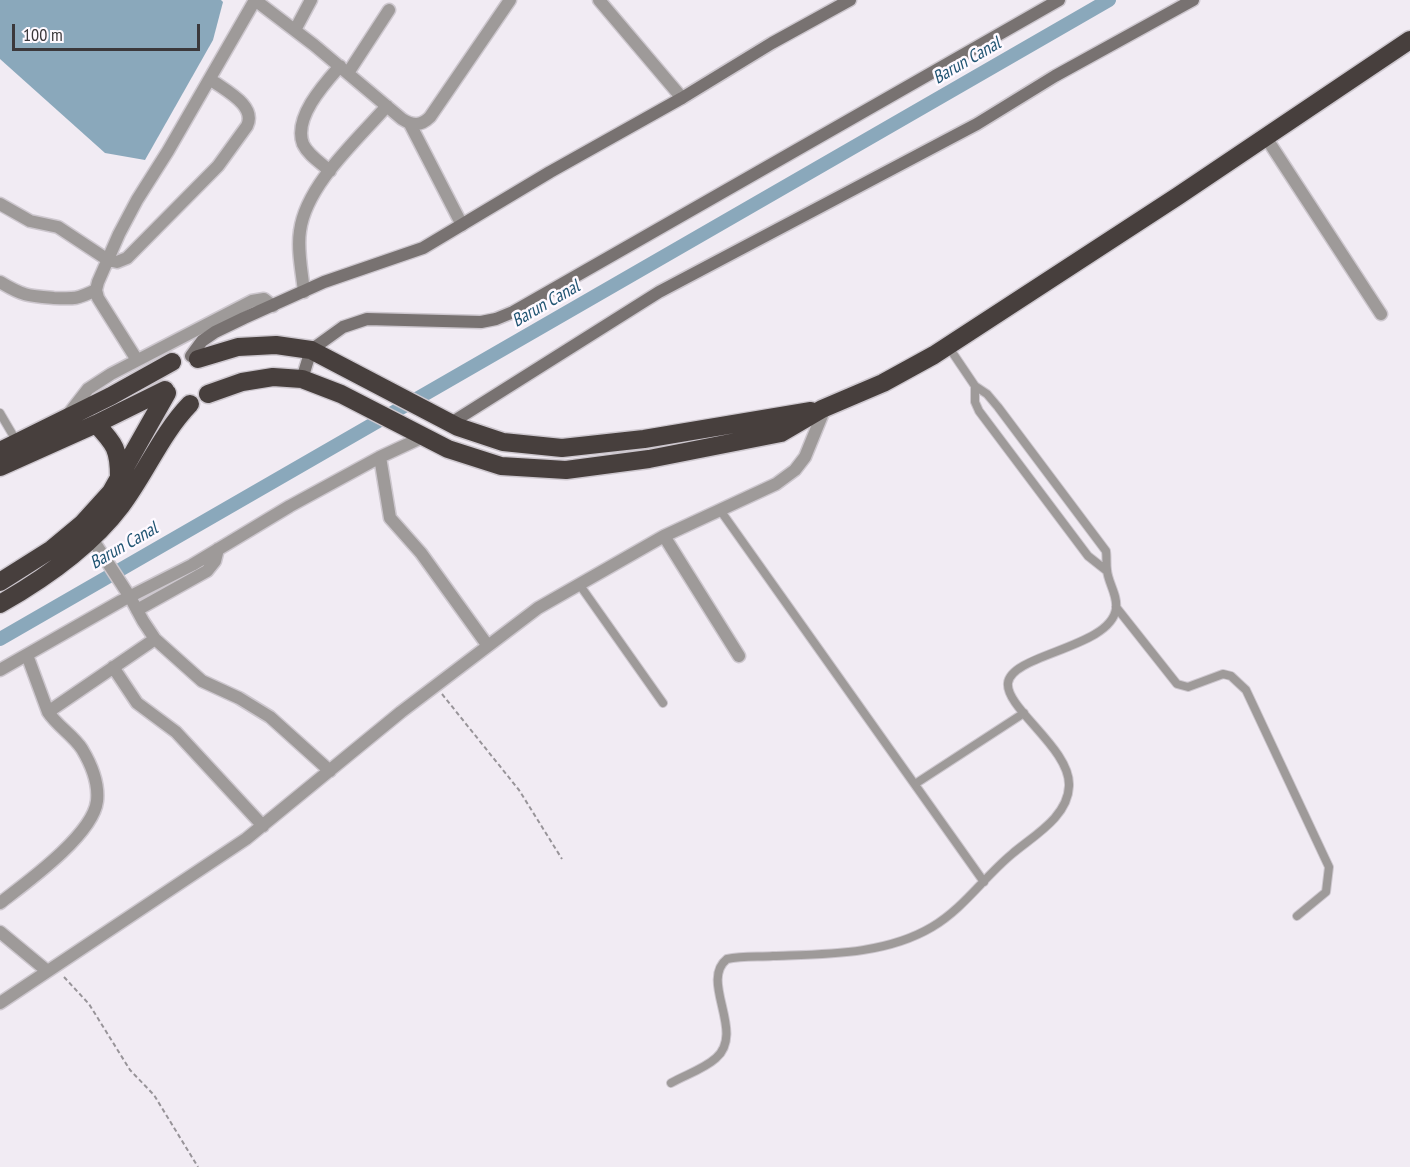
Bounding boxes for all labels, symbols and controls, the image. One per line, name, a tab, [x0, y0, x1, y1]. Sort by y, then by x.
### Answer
scale bar	[15, 12, 202, 50]
text: 100 m	[23, 23, 63, 46]
water label: Barun Canal	[929, 33, 1005, 89]
water label: Barun Canal	[508, 276, 584, 332]
water label: Barun Canal	[86, 518, 162, 574]

